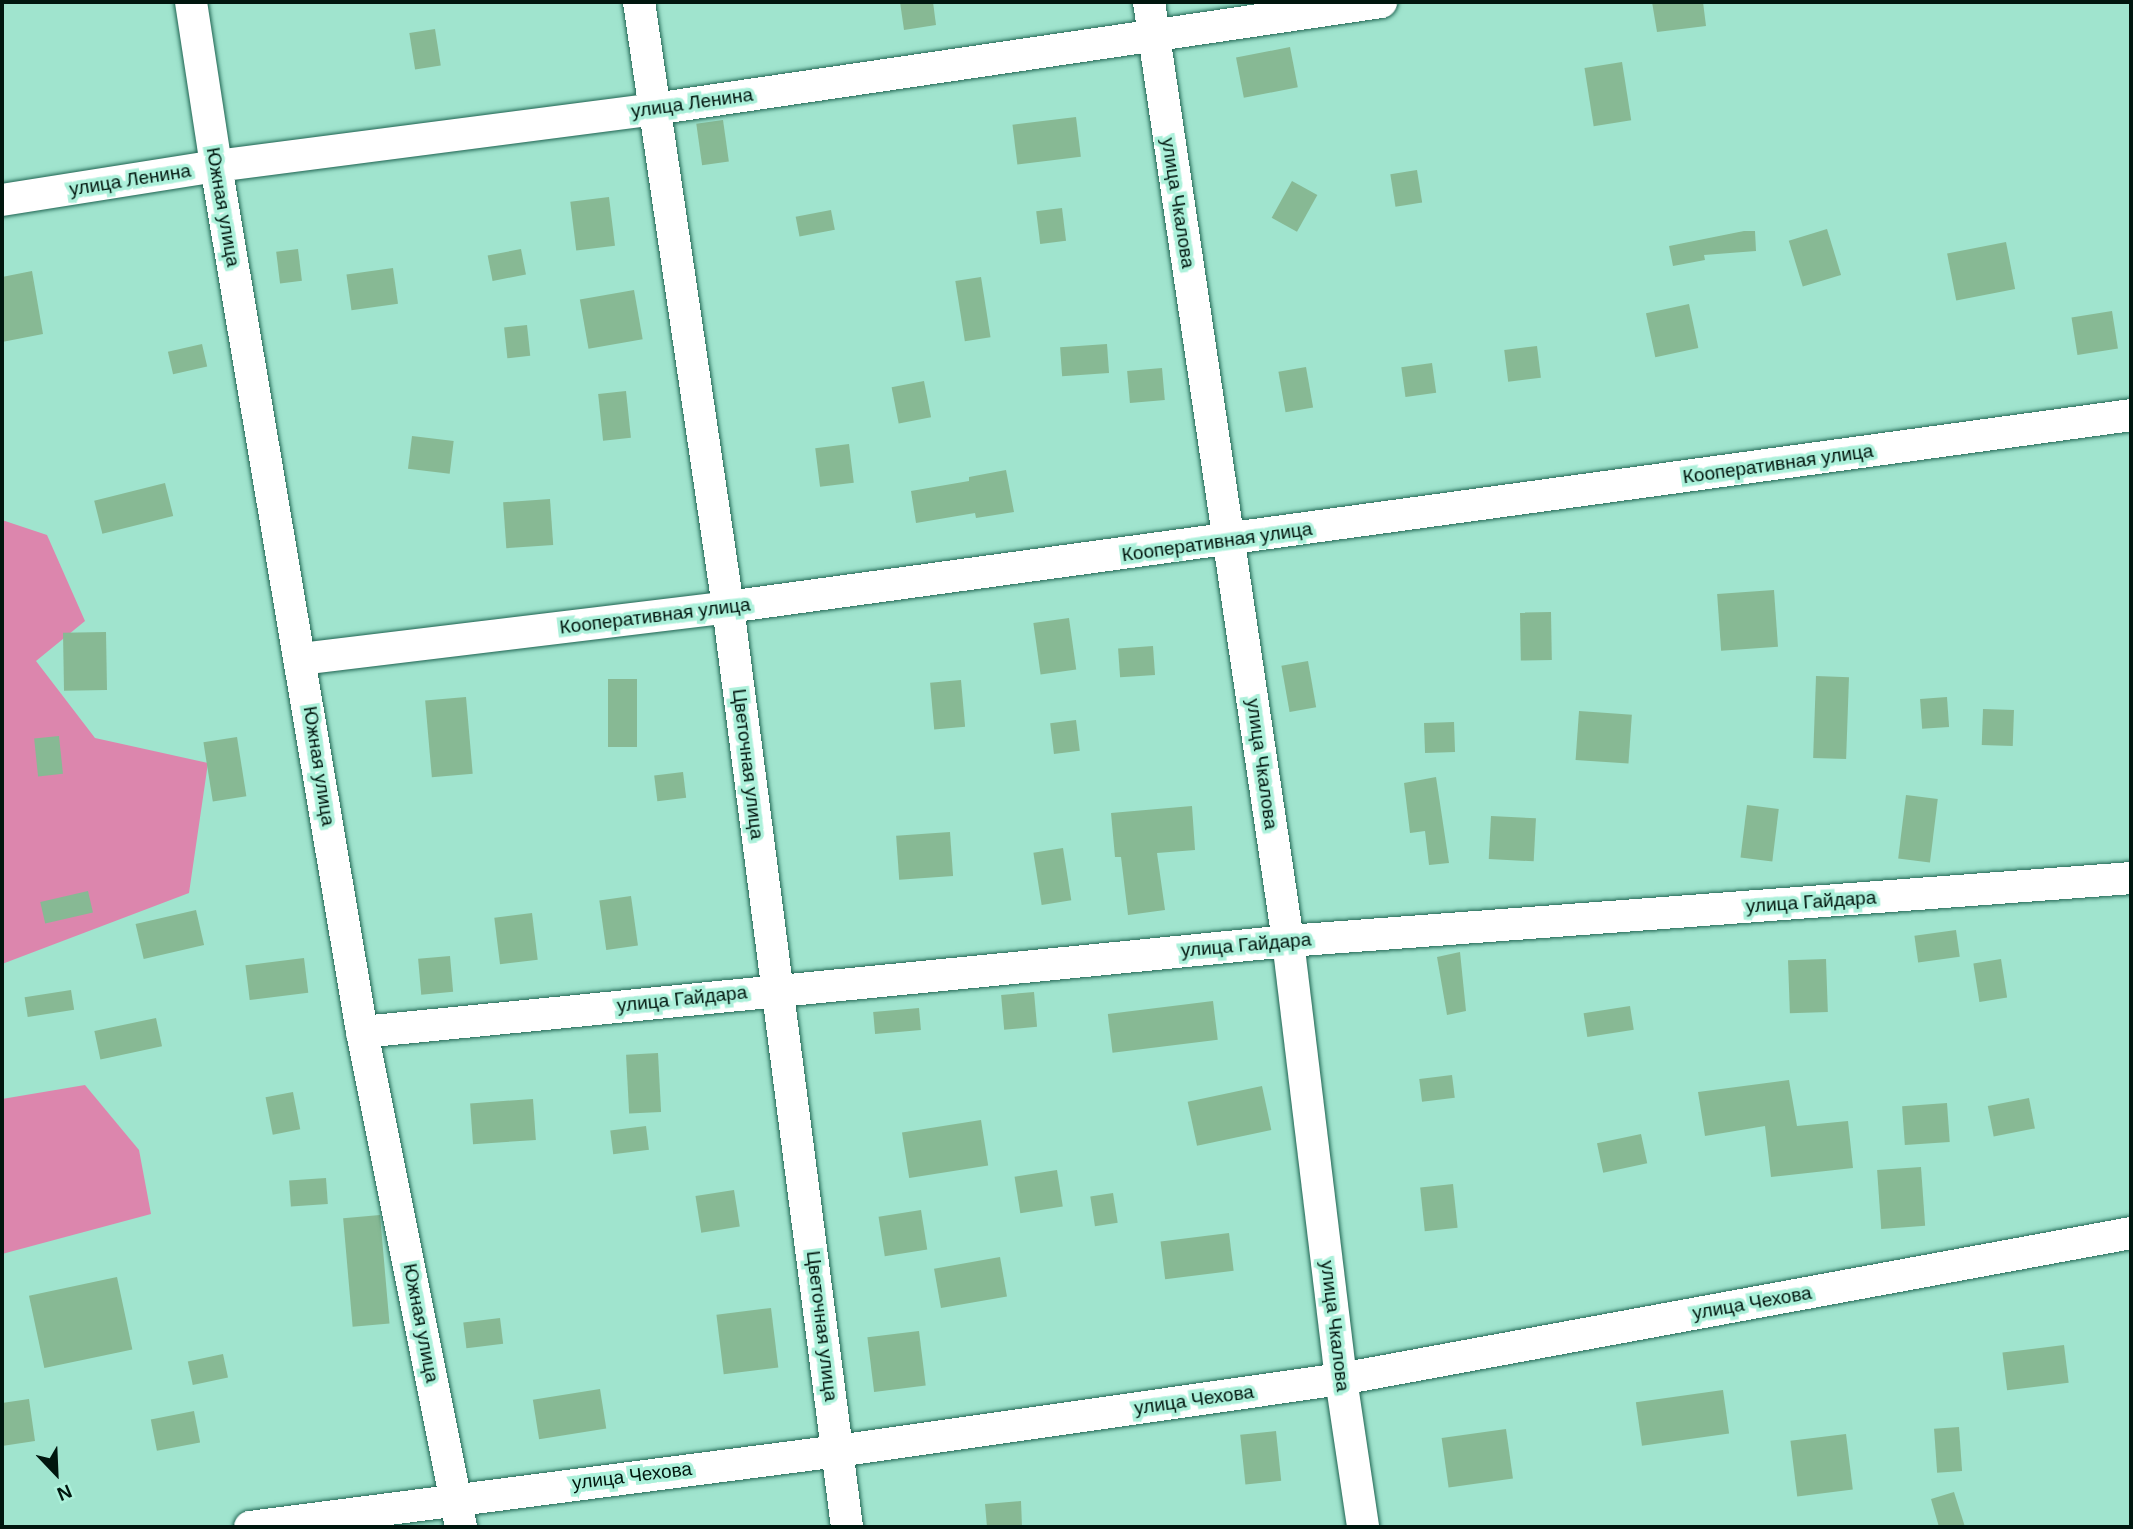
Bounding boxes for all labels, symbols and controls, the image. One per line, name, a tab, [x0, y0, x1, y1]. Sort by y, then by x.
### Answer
street label: улица Ленина	[630, 83, 754, 123]
street label: улица Чкалова	[1156, 136, 1200, 270]
street label: Южная улица	[201, 146, 245, 268]
street label: улица Ленина	[68, 159, 192, 201]
street label: Кооперативная улица	[1681, 439, 1875, 489]
street label: Кооперативная улица	[1120, 517, 1314, 567]
street label: Кооперативная улица	[558, 593, 752, 639]
street label: Цветочная улица	[727, 688, 769, 840]
street label: улица Чкалова	[1242, 697, 1282, 831]
street label: Южная улица	[298, 705, 340, 827]
street label: улица Гайдара	[1745, 886, 1877, 918]
street label: улица Гайдара	[1180, 928, 1312, 962]
street label: улица Гайдара	[616, 981, 748, 1017]
street label: Цветочная улица	[801, 1250, 843, 1402]
street label: улица Чкалова	[1316, 1259, 1354, 1393]
street label: Южная улица	[398, 1262, 444, 1384]
street label: улица Чехова	[1691, 1281, 1813, 1325]
street label: улица Чехова	[1133, 1380, 1255, 1420]
north arrow	[21, 1438, 91, 1508]
street label: улица Чехова	[571, 1457, 693, 1495]
text: N	[54, 1480, 75, 1505]

